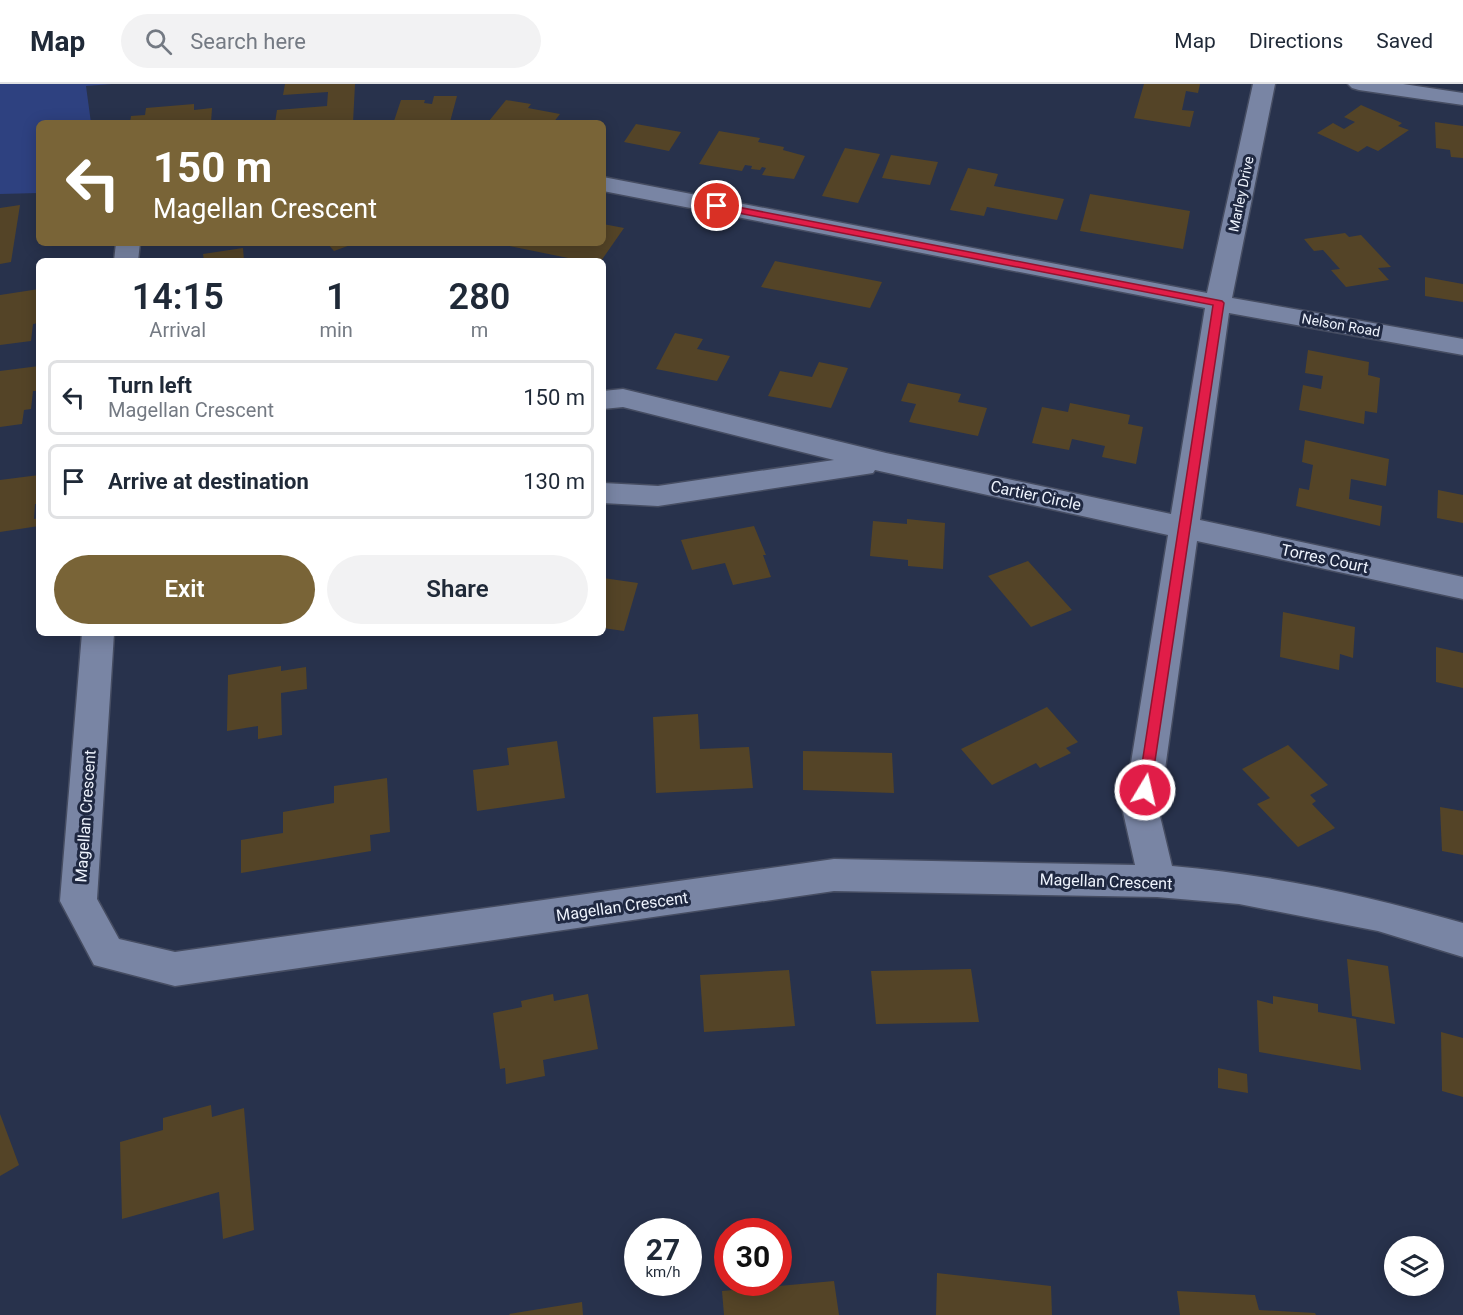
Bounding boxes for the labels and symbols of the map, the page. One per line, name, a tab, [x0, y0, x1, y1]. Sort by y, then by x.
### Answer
street label: Marley Drive	[1225, 155, 1257, 233]
pin	[691, 180, 742, 231]
street label: Nelson Road	[1301, 310, 1381, 340]
street label: Cartier Circle	[989, 477, 1083, 514]
street label: Torres Court	[1280, 540, 1370, 577]
street label: Magellan Crescent	[71, 749, 100, 883]
position arrow	[1113, 758, 1177, 822]
street label: Magellan Crescent	[1039, 870, 1173, 893]
street label: Magellan Crescent	[555, 888, 689, 925]
speed limit sign: 30	[714, 1218, 792, 1296]

